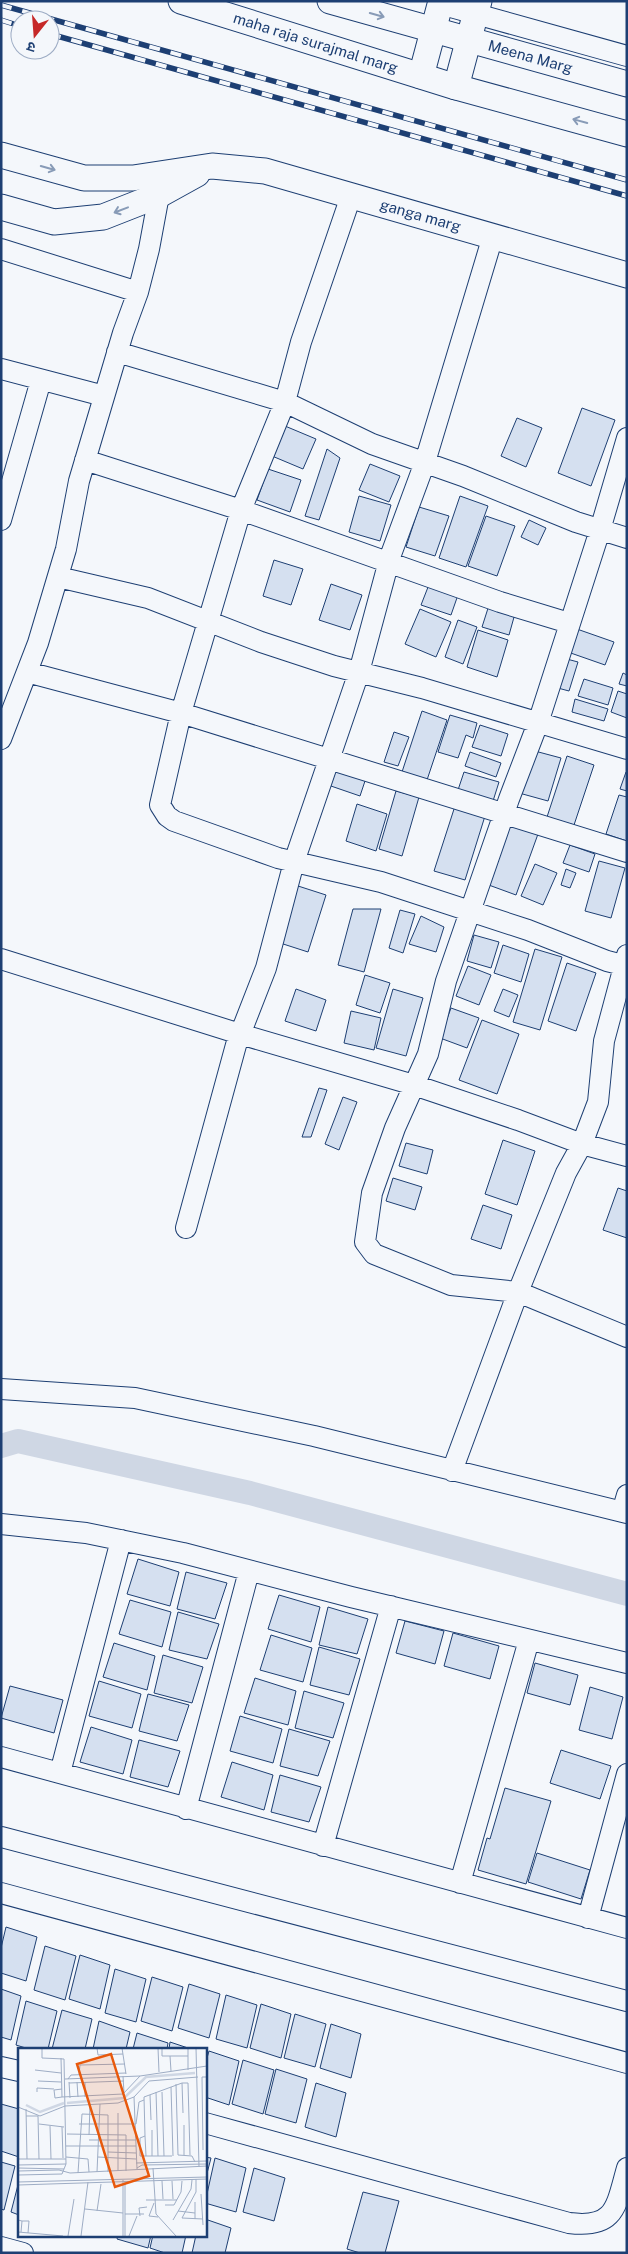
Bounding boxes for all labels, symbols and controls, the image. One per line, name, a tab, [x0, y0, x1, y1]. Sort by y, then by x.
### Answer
street label: maha raja surajmal marg	[231, 9, 400, 76]
north arrow	[10, 10, 60, 60]
one-way arrow	[369, 10, 385, 20]
street label: Meena Marg	[486, 37, 575, 76]
text: उ	[24, 38, 37, 56]
one-way arrow	[572, 116, 588, 126]
one-way arrow	[40, 164, 56, 173]
street label: ganga marg	[378, 195, 463, 235]
one-way arrow	[114, 206, 129, 215]
inset map	[18, 2048, 206, 2236]

